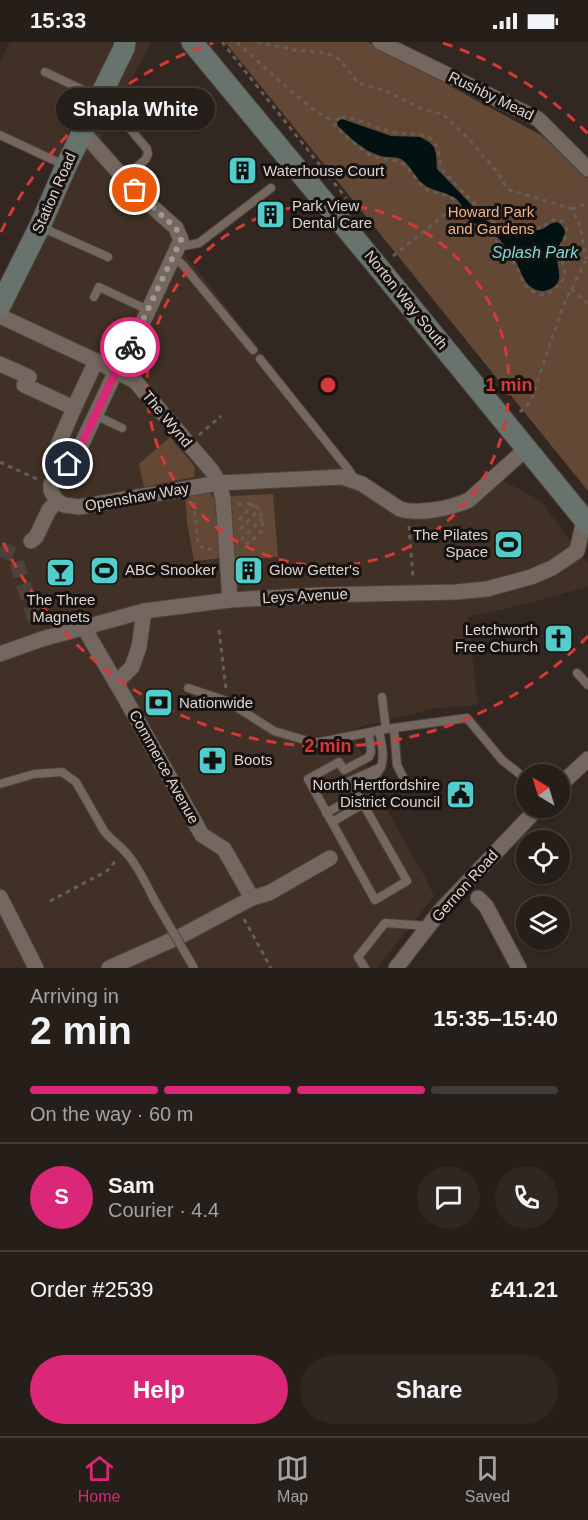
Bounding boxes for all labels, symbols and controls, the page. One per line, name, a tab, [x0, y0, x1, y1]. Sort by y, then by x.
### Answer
text: 15:33	[30, 8, 86, 33]
street label: Rushby Mead	[446, 68, 537, 123]
callout: Shapla White	[56, 88, 214, 130]
text: Shapla White	[73, 98, 198, 120]
street label: Station Road	[28, 150, 79, 236]
building icon: Waterhouse Court	[226, 155, 258, 187]
place label: Waterhouse Court	[263, 162, 385, 179]
pin	[109, 164, 160, 215]
icon: bag	[118, 173, 151, 206]
place label: Park View Dental Care	[292, 197, 372, 231]
building icon: Park View Dental Care	[255, 199, 287, 231]
park label: Howard Park and Gardens	[448, 203, 535, 237]
water label: Splash Park	[492, 244, 579, 261]
street label: Norton Way South	[361, 247, 451, 352]
courier	[100, 317, 160, 377]
icon: bike	[114, 331, 147, 364]
centre of rings	[318, 375, 338, 395]
text: 1 min	[485, 375, 533, 395]
street label: The Wynd	[139, 387, 196, 450]
pin	[42, 438, 93, 489]
icon: home	[51, 447, 84, 480]
street label: Openshaw Way	[84, 479, 191, 514]
place label: The Pilates Space	[413, 526, 488, 560]
sports icon: The Pilates Space	[493, 528, 525, 560]
sports icon: ABC Snooker	[88, 554, 120, 586]
building icon: Glow Getter's	[232, 554, 264, 586]
bar icon: The Three Magnets	[45, 557, 77, 589]
place label: ABC Snooker	[125, 561, 216, 578]
place label: Glow Getter's	[269, 561, 359, 578]
street label: Leys Avenue	[262, 585, 348, 606]
place label: The Three Magnets	[27, 591, 95, 625]
place label: Letchworth Free Church	[455, 621, 538, 655]
church icon: Letchworth Free Church	[543, 623, 575, 655]
bank icon: Nationwide	[142, 687, 174, 719]
place label: Nationwide	[179, 694, 253, 711]
street label: Commerce Avenue	[126, 707, 203, 827]
text: 2 min	[304, 736, 352, 756]
pharmacy icon: Boots	[197, 744, 229, 776]
place label: Boots	[234, 751, 272, 768]
north arrow	[516, 764, 570, 818]
map controls	[516, 764, 570, 950]
place label: North Hertfordshire District Council	[312, 776, 440, 810]
public building icon: North Hertfordshire District Council	[445, 778, 477, 810]
button: locate	[516, 830, 570, 884]
street label: Gernon Road	[428, 847, 501, 925]
button: layers	[516, 896, 570, 950]
text: Arriving in	[30, 985, 119, 1007]
text: 15:35–15:40	[433, 1006, 558, 1031]
text: 2 min	[30, 1009, 132, 1052]
text: On the way · 60 m	[30, 1103, 193, 1125]
button: chat	[417, 1166, 480, 1229]
button: phone	[495, 1166, 558, 1229]
text: Sam	[108, 1173, 154, 1198]
text: S	[54, 1184, 69, 1209]
text: Courier · 4.4	[108, 1199, 219, 1221]
text: Order #2539	[30, 1277, 154, 1302]
text: £41.21	[491, 1277, 558, 1302]
button: Help	[30, 1355, 288, 1424]
button: Share	[300, 1355, 558, 1424]
tab: Home	[78, 1452, 121, 1506]
tab: Map	[276, 1452, 309, 1506]
tab: Saved	[465, 1452, 510, 1506]

